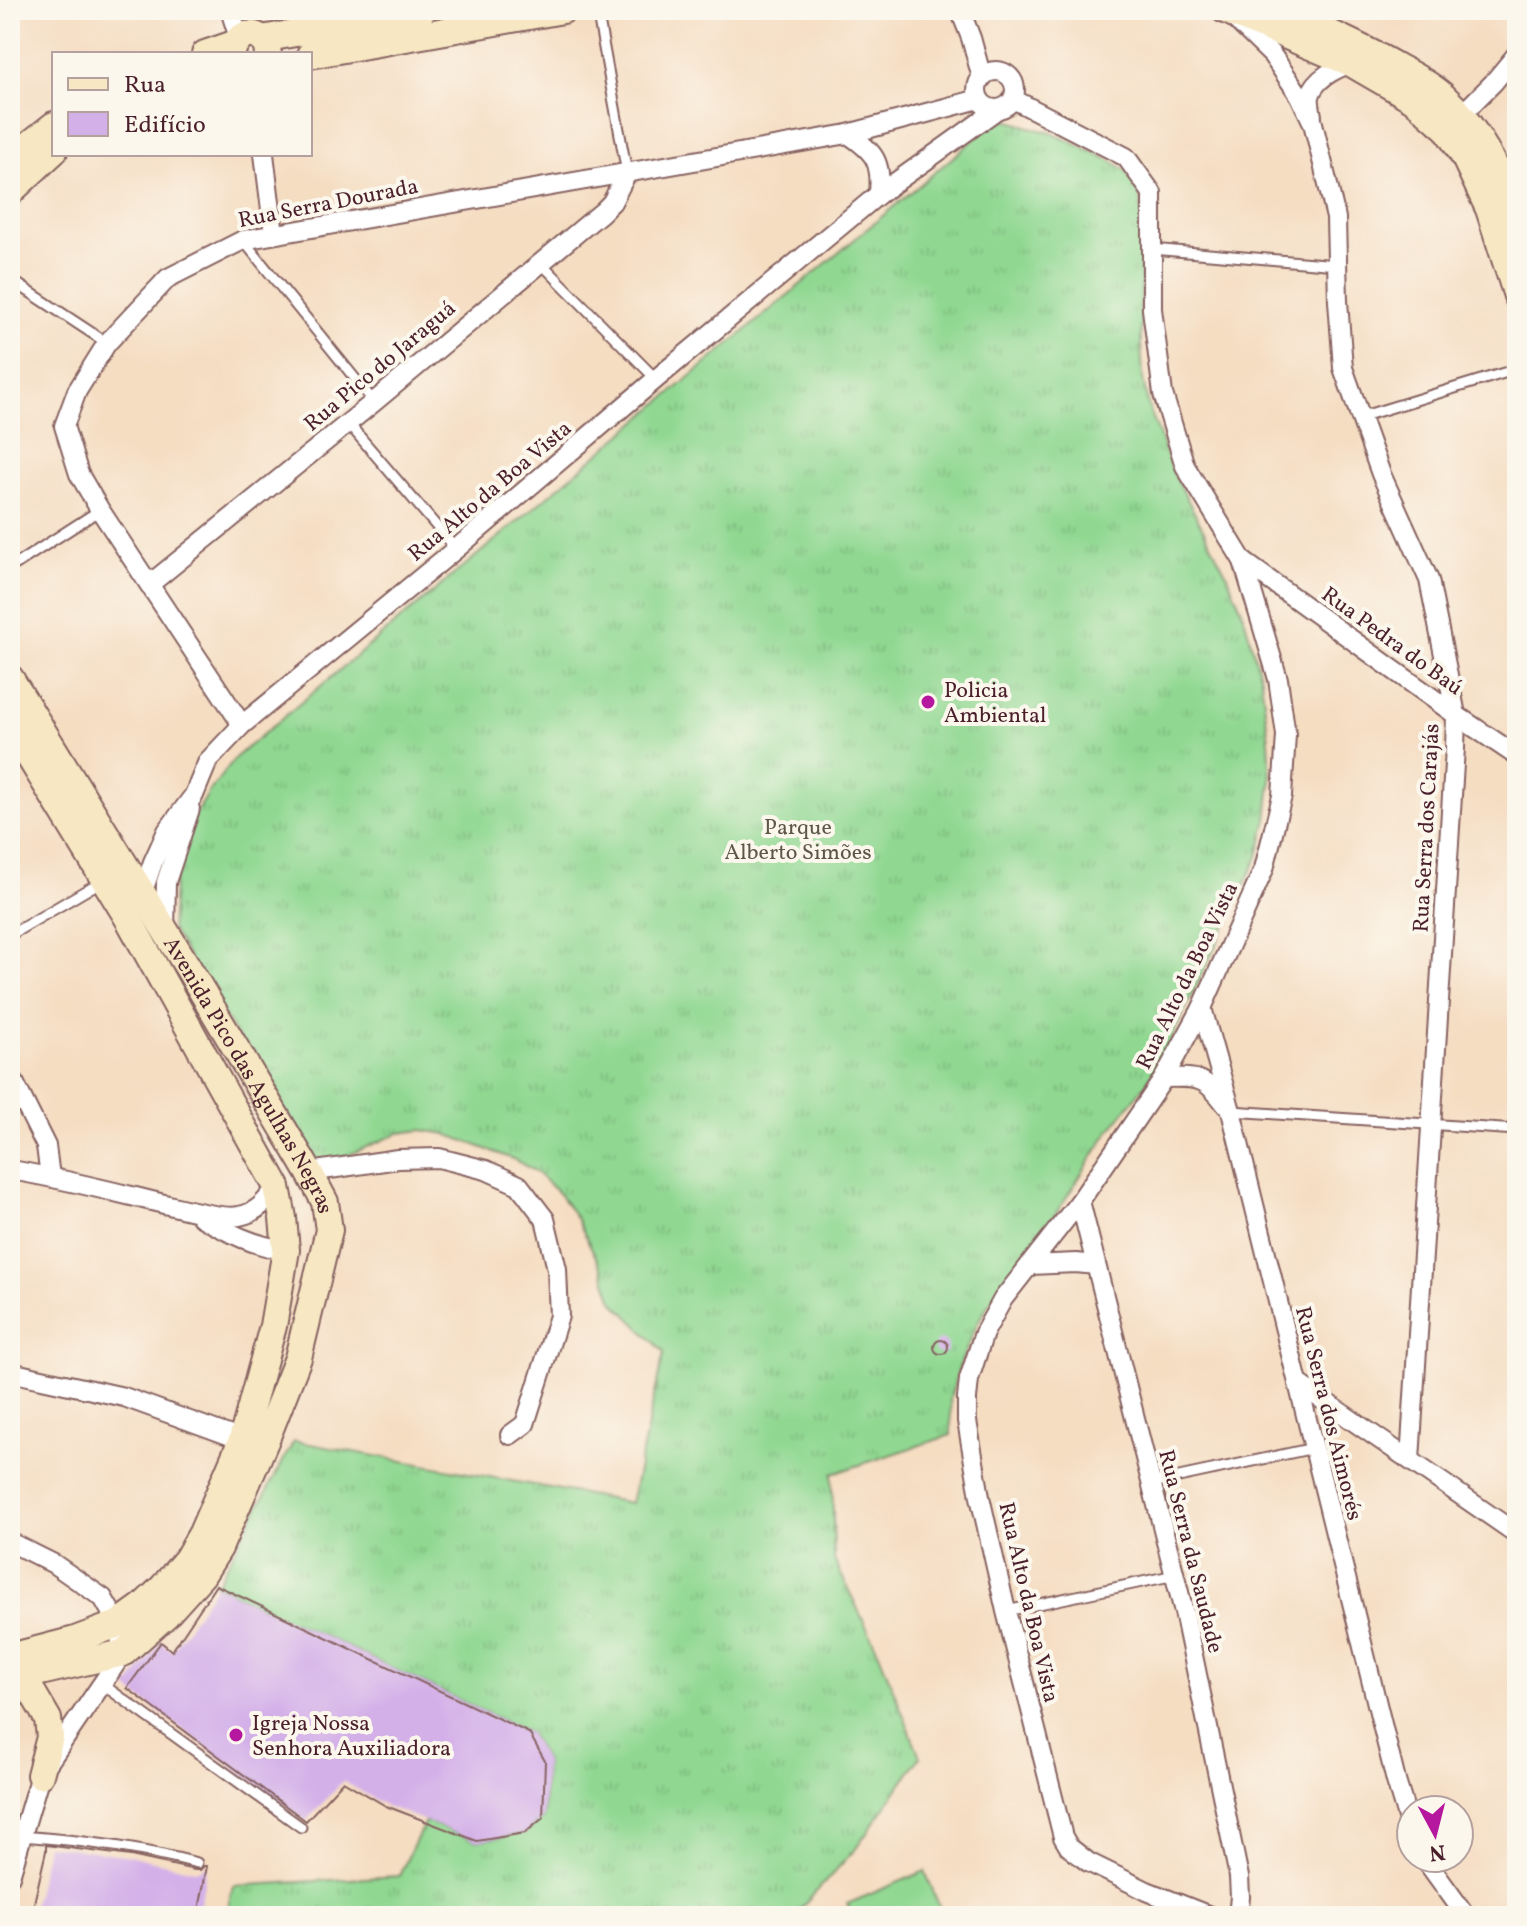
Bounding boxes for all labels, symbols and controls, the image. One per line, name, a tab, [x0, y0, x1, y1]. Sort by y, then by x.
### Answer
legend	[52, 52, 312, 156]
text: Rua	[124, 69, 166, 103]
text: Edifício	[124, 109, 206, 143]
street label: Rua Serra Dourada	[236, 172, 421, 237]
street label: Rua Pico do Jaraguá	[298, 294, 463, 440]
street label: Rua Alto da Boa Vista	[402, 414, 579, 570]
street label: Rua Pedra do Baú	[1314, 580, 1469, 704]
place label: Policia Ambiental	[944, 676, 1046, 732]
marker: Policia Ambiental	[919, 693, 937, 711]
street label: Rua Serra dos Carajás	[1407, 723, 1448, 933]
park label: Parque Alberto Simões	[724, 813, 872, 869]
street label: Rua Alto da Boa Vista	[1129, 877, 1247, 1075]
street label: Avenida Pico das Agulhas Negras	[154, 931, 339, 1216]
street label: Rua Serra dos Aimorés	[1286, 1303, 1369, 1524]
street label: Rua Serra da Saudade	[1149, 1447, 1230, 1657]
street label: Rua Alto da Boa Vista	[989, 1499, 1066, 1706]
place label: Igreja Nossa Senhora Auxiliadora	[252, 1709, 451, 1765]
marker: Igreja Nossa Senhora Auxiliadora	[227, 1726, 245, 1744]
north arrow	[1395, 1794, 1475, 1874]
text: N	[1427, 1835, 1447, 1868]

